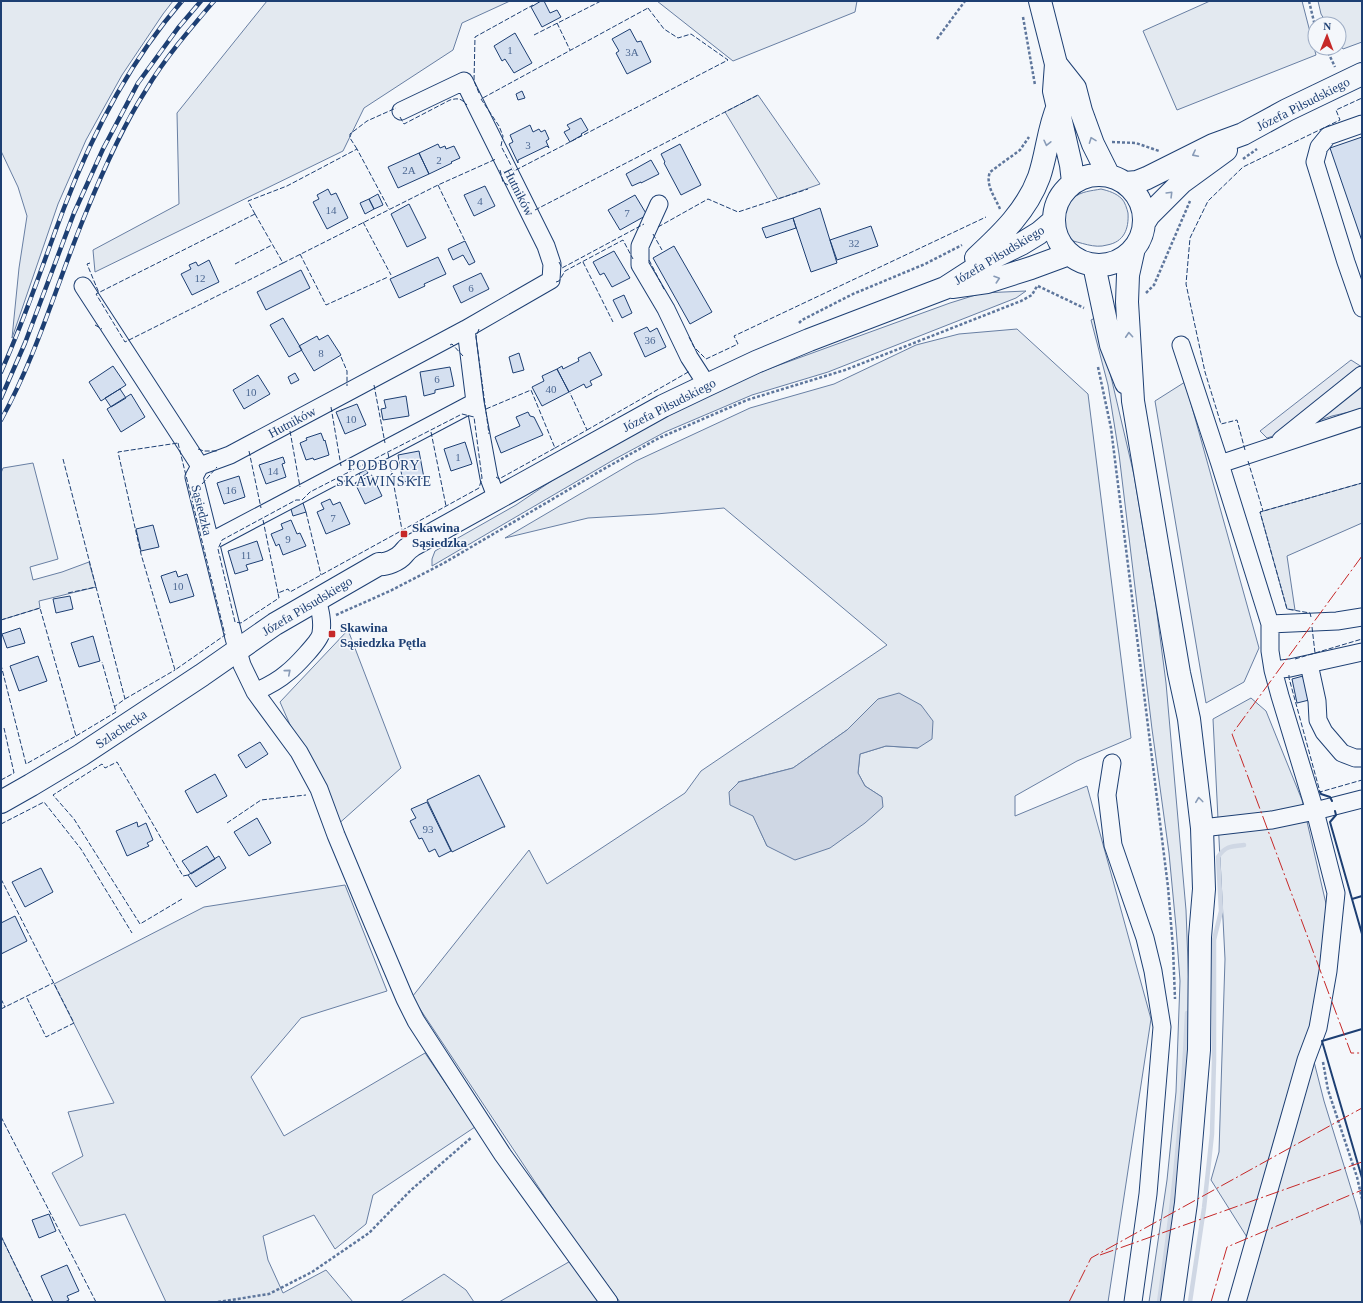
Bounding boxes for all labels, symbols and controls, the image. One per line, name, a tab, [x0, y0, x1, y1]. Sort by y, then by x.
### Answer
north arrow	[1307, 16, 1347, 56]
text: N	[1323, 20, 1331, 32]
house number: 1	[507, 44, 513, 56]
house number: 3A	[625, 46, 639, 58]
street label: Józefa Piłsudskiego	[1254, 74, 1352, 134]
one-way arrow	[1089, 137, 1097, 144]
house number: 3	[525, 139, 531, 151]
one-way arrow	[1044, 140, 1052, 147]
one-way arrow	[1192, 150, 1199, 157]
house number: 2	[436, 154, 442, 166]
house number: 2A	[402, 164, 416, 176]
street label: Hutników	[501, 165, 538, 219]
one-way arrow	[1165, 191, 1173, 199]
house number: 4	[477, 195, 483, 207]
house number: 14	[326, 204, 337, 216]
house number: 7	[624, 207, 630, 219]
street label: Józefa Piłsudskiego	[951, 222, 1047, 288]
house number: 32	[849, 237, 860, 249]
house number: 12	[195, 272, 206, 284]
one-way arrow	[993, 275, 1000, 284]
house number: 6	[468, 282, 474, 294]
one-way arrow	[1124, 332, 1133, 338]
house number: 36	[645, 334, 656, 346]
house number: 8	[318, 347, 324, 359]
house number: 6	[434, 373, 440, 385]
street label: Józefa Piłsudskiego	[620, 375, 718, 435]
house number: 40	[546, 383, 557, 395]
house number: 10	[246, 386, 257, 398]
street label: Hutników	[266, 403, 319, 441]
house number: 10	[346, 413, 357, 425]
house number: 1	[455, 451, 461, 463]
district label: PODBORY SKAWIŃSKIE	[336, 458, 432, 489]
house number: 14	[268, 465, 279, 477]
street label: Sąsiedzka	[188, 483, 216, 537]
house number: 16	[226, 484, 237, 496]
house number: 7	[330, 512, 336, 524]
place label: Skawina Sąsiedzka	[412, 520, 467, 550]
marker: Skawina Sąsiedzka	[399, 529, 409, 539]
house number: 9	[285, 533, 291, 545]
house number: 11	[241, 549, 251, 561]
street label: Józefa Piłsudskiego	[259, 573, 355, 639]
house number: 10	[173, 580, 184, 592]
place label: Skawina Sąsiedzka Pętla	[340, 620, 427, 650]
marker: Skawina Sąsiedzka Pętla	[327, 629, 337, 639]
one-way arrow	[283, 669, 291, 676]
street label: Szlachecka	[93, 706, 150, 752]
one-way arrow	[1195, 797, 1204, 803]
house number: 93	[423, 823, 434, 835]

